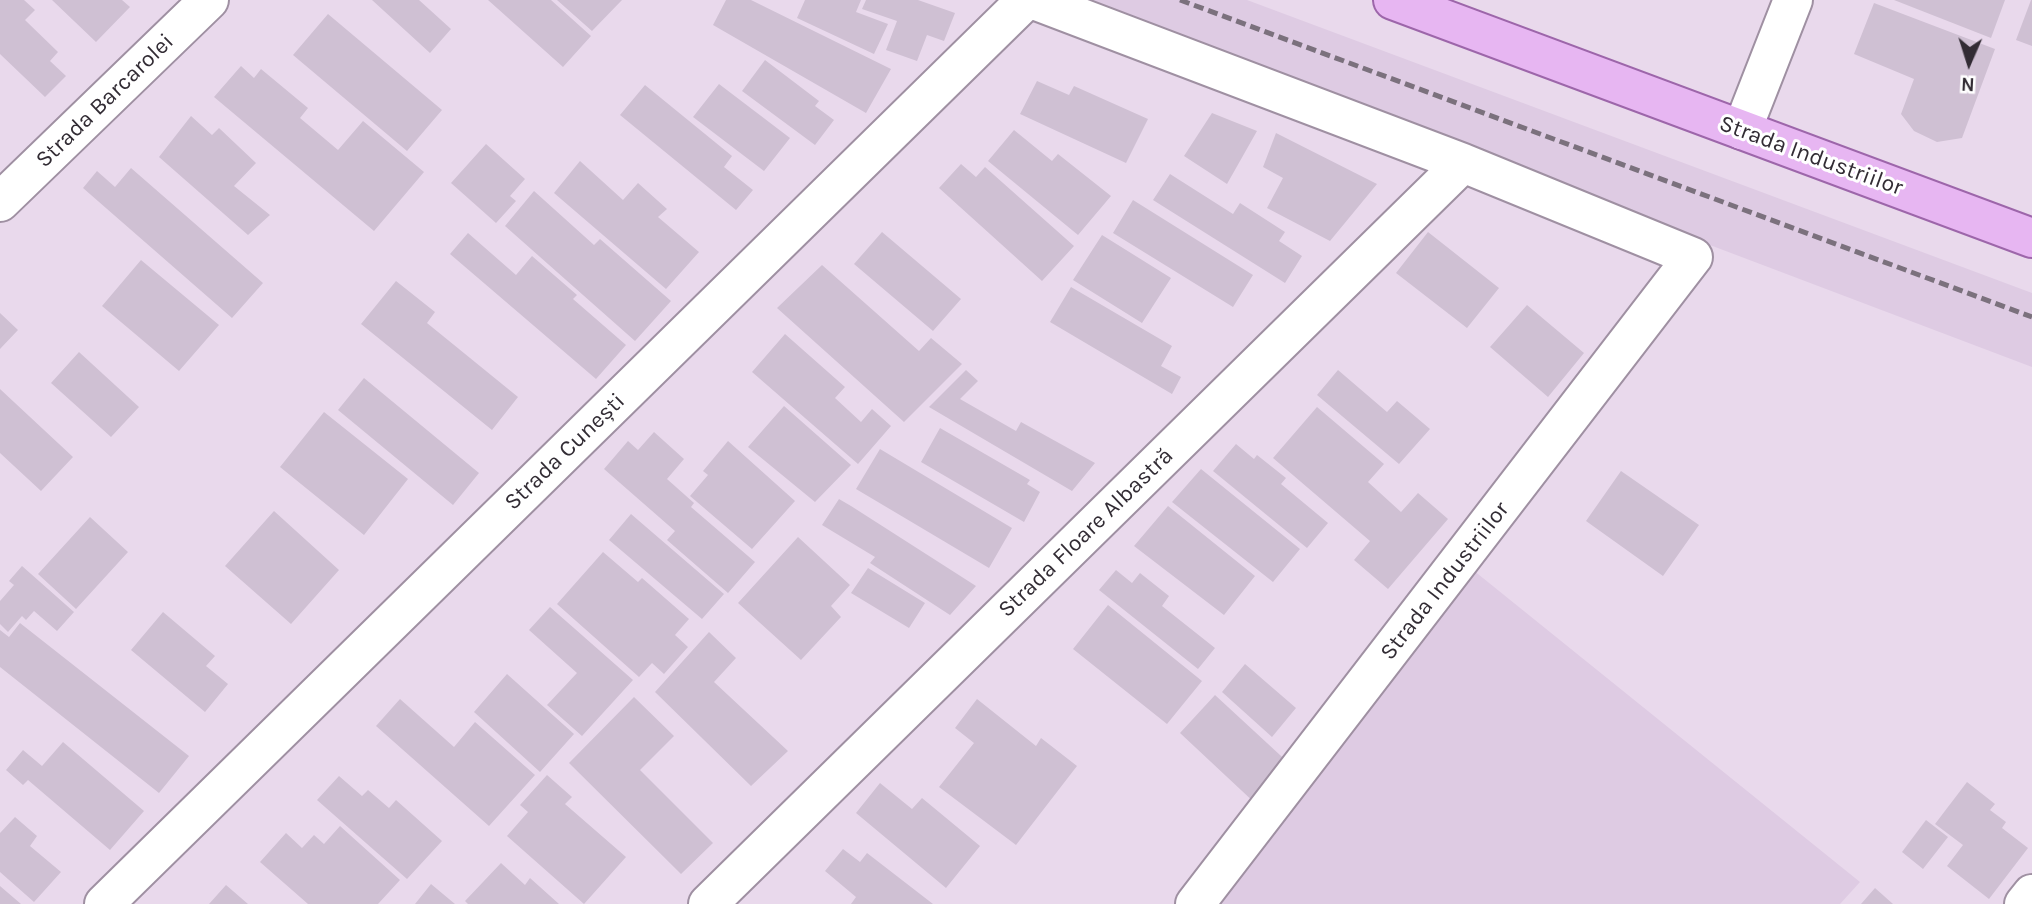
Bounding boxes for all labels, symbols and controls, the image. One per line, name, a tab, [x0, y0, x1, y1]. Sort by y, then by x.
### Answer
street label: Strada Barcarolei	[30, 28, 180, 174]
north arrow	[1934, 28, 2004, 98]
text: N	[1961, 73, 1975, 95]
street label: Strada Industriilor	[1715, 110, 1907, 202]
street label: Strada Cunești	[499, 388, 631, 516]
street label: Strada Floare Albastră	[993, 442, 1179, 624]
street label: Strada Industriilor	[1375, 496, 1515, 666]

